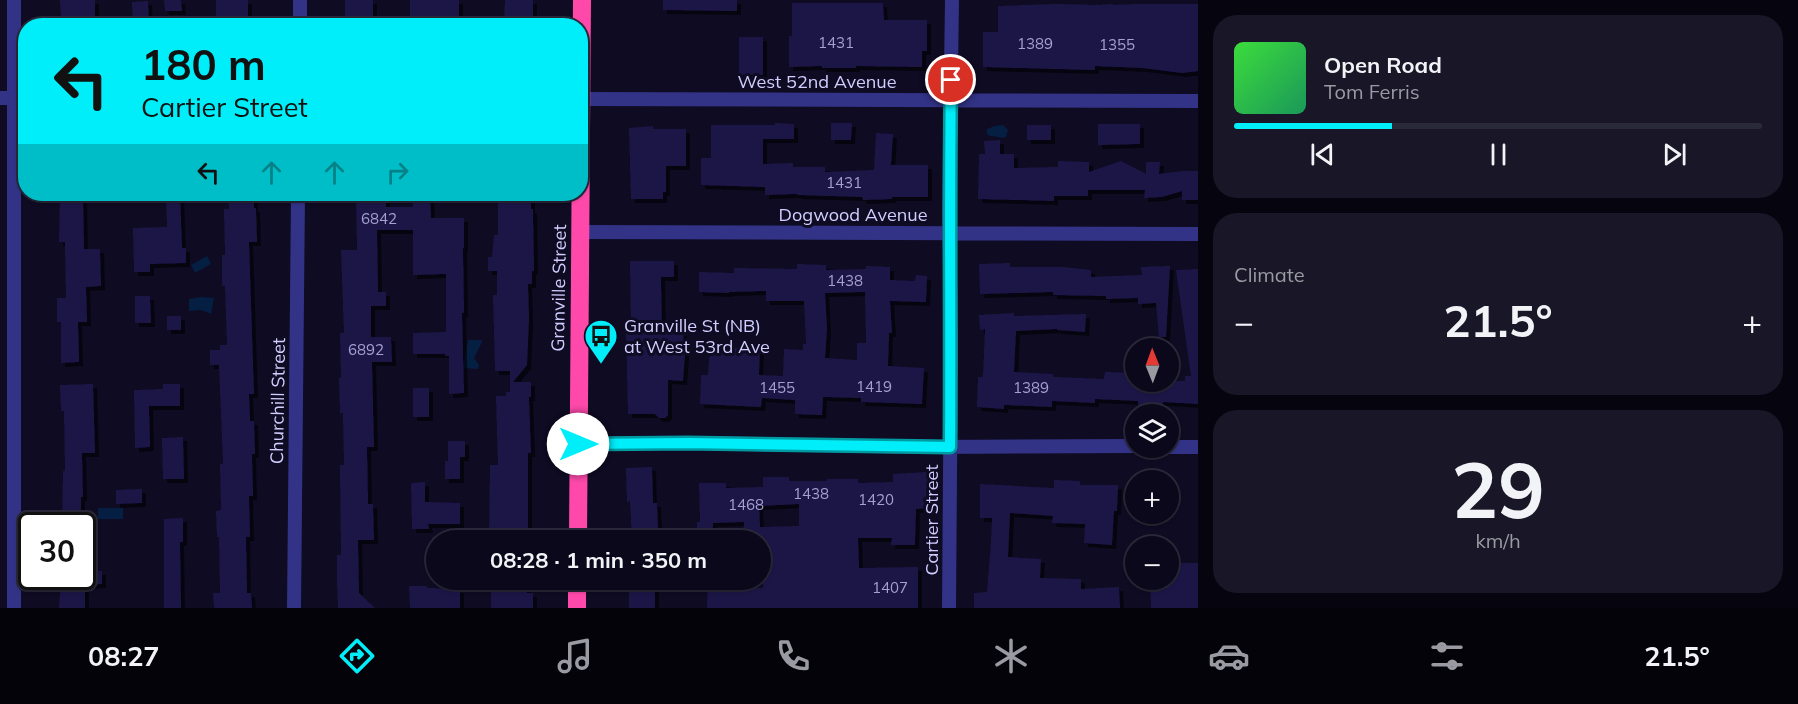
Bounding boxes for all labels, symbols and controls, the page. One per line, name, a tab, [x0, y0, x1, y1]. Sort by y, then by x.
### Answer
house number: 1431	[818, 33, 854, 52]
house number: 1389	[1017, 34, 1053, 53]
house number: 1355	[1099, 35, 1135, 54]
text: 180 m	[141, 38, 266, 91]
icon: left	[42, 42, 120, 120]
text: Open Road	[1324, 51, 1442, 79]
pin	[925, 54, 976, 105]
icon: arrive	[934, 63, 967, 96]
street label: West 52nd Avenue	[738, 70, 896, 93]
text: Tom Ferris	[1324, 79, 1420, 104]
text: Cartier Street	[141, 90, 308, 124]
icon: previous	[1306, 138, 1339, 171]
icon: pause	[1482, 138, 1515, 171]
icon: next	[1658, 138, 1691, 171]
icon: left	[192, 156, 225, 189]
icon: ahead	[255, 156, 288, 189]
icon: ahead	[318, 156, 351, 189]
icon: right	[381, 156, 414, 189]
house number: 1431	[826, 173, 862, 192]
street label: Dogwood Avenue	[779, 203, 927, 226]
house number: 6842	[361, 209, 397, 228]
street label: Granville Street	[546, 224, 571, 352]
text: Climate	[1234, 262, 1305, 287]
house number: 1438	[827, 271, 863, 290]
text: 21.5°	[1443, 292, 1553, 348]
text: −	[1234, 301, 1254, 342]
text: +	[1742, 301, 1762, 342]
place label: Granville St (NB) at West 53rd Ave	[624, 314, 770, 358]
bus stop icon: Granville St (NB) at West 53rd Ave	[583, 318, 619, 365]
street label: Churchill Street	[265, 338, 290, 464]
north arrow	[1125, 338, 1179, 392]
map controls	[1125, 338, 1179, 590]
house number: 6892	[348, 340, 384, 359]
house number: 1419	[856, 377, 892, 396]
house number: 1455	[759, 378, 795, 397]
house number: 1389	[1013, 378, 1049, 397]
button: layers	[1125, 404, 1179, 458]
position arrow	[546, 412, 610, 476]
text: 29	[1451, 440, 1545, 538]
street label: Cartier Street	[920, 464, 943, 576]
button: +	[1125, 470, 1179, 524]
house number: 1438	[793, 484, 829, 503]
house number: 1420	[858, 490, 894, 509]
house number: 1468	[728, 495, 764, 514]
speed limit sign: 30	[18, 512, 96, 590]
text: km/h	[1475, 528, 1521, 553]
button: −	[1125, 536, 1179, 590]
text: 08:28 · 1 min · 350 m	[490, 546, 707, 574]
house number: 1407	[872, 578, 908, 597]
icon: directions	[336, 635, 378, 677]
icon: music	[554, 635, 596, 677]
icon: phone	[772, 635, 814, 677]
icon: climate	[990, 635, 1032, 677]
icon: car	[1208, 635, 1250, 677]
icon: filters	[1426, 635, 1468, 677]
text: 08:27	[88, 639, 160, 673]
text: 21.5°	[1644, 639, 1710, 673]

